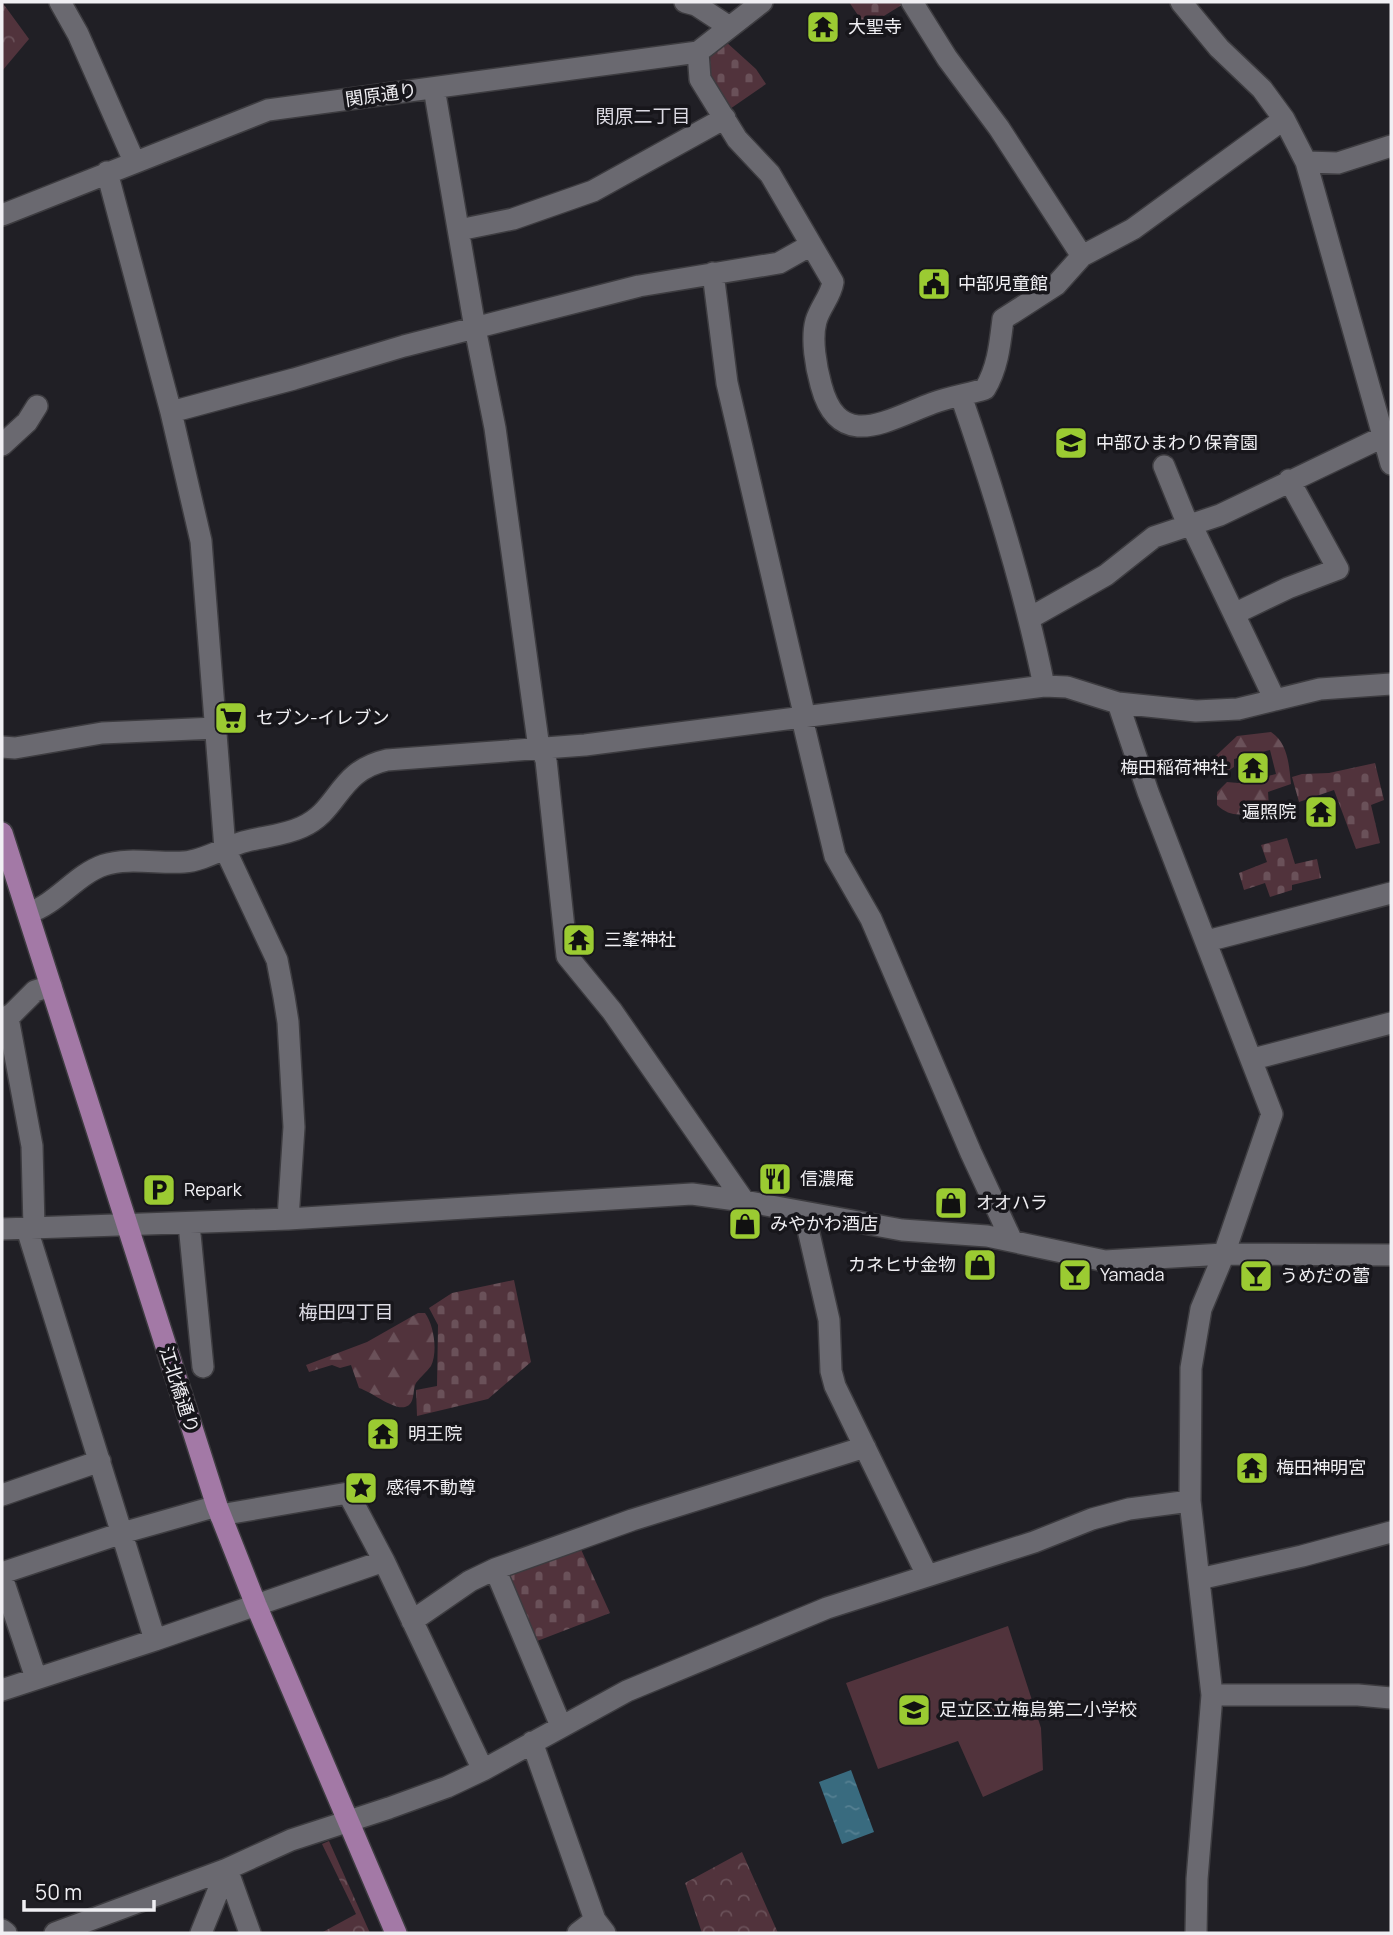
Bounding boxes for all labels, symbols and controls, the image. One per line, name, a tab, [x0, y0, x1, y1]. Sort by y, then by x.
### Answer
temple icon: 大聖寺	[804, 8, 842, 46]
place label: 大聖寺	[848, 14, 902, 38]
street label: 関原通り	[344, 77, 418, 111]
district label: 関原二丁目	[595, 103, 691, 129]
public building icon: 中部児童館	[915, 265, 953, 303]
place label: 中部児童館	[958, 271, 1048, 295]
school or university icon: 中部ひまわり保育園	[1052, 424, 1090, 462]
place label: 中部ひまわり保育園	[1096, 430, 1258, 454]
supermarket icon: セブン-イレブン	[212, 699, 250, 737]
place label: セブン-イレブン	[256, 705, 390, 729]
temple icon: 梅田稲荷神社	[1234, 749, 1272, 787]
place label: 梅田稲荷神社	[1120, 755, 1228, 779]
temple icon: 遍照院	[1302, 793, 1340, 831]
place label: 遍照院	[1242, 799, 1296, 823]
temple icon: 三峯神社	[560, 921, 598, 959]
place label: 三峯神社	[604, 927, 676, 951]
restaurant icon: 信濃庵	[756, 1160, 794, 1198]
place label: 信濃庵	[800, 1166, 854, 1190]
parking icon: Repark	[140, 1171, 178, 1209]
place label: Repark	[184, 1177, 243, 1201]
shop icon: オオハラ	[932, 1184, 970, 1222]
place label: オオハラ	[976, 1190, 1048, 1214]
shop icon: みやかわ酒店	[726, 1205, 764, 1243]
place label: みやかわ酒店	[770, 1211, 878, 1235]
shop icon: カネヒサ金物	[961, 1246, 999, 1284]
place label: カネヒサ金物	[848, 1252, 956, 1276]
bar icon: Yamada	[1056, 1256, 1094, 1294]
bar icon: うめだの蕾	[1237, 1257, 1275, 1295]
place label: Yamada	[1100, 1262, 1165, 1286]
place label: うめだの蕾	[1280, 1263, 1370, 1287]
district label: 梅田四丁目	[298, 1299, 394, 1325]
street label: 江北橋通り	[155, 1343, 205, 1436]
temple icon: 明王院	[364, 1415, 402, 1453]
place label: 明王院	[408, 1421, 462, 1445]
temple icon: 梅田神明宮	[1233, 1449, 1271, 1487]
place label: 梅田神明宮	[1276, 1455, 1366, 1479]
place icon: 感得不動尊	[342, 1469, 380, 1507]
place label: 感得不動尊	[386, 1475, 476, 1499]
school or university icon: 足立区立梅島第二小学校	[895, 1691, 933, 1729]
place label: 足立区立梅島第二小学校	[939, 1697, 1137, 1721]
scale bar	[24, 1868, 154, 1912]
text: 50 m	[35, 1878, 82, 1906]

